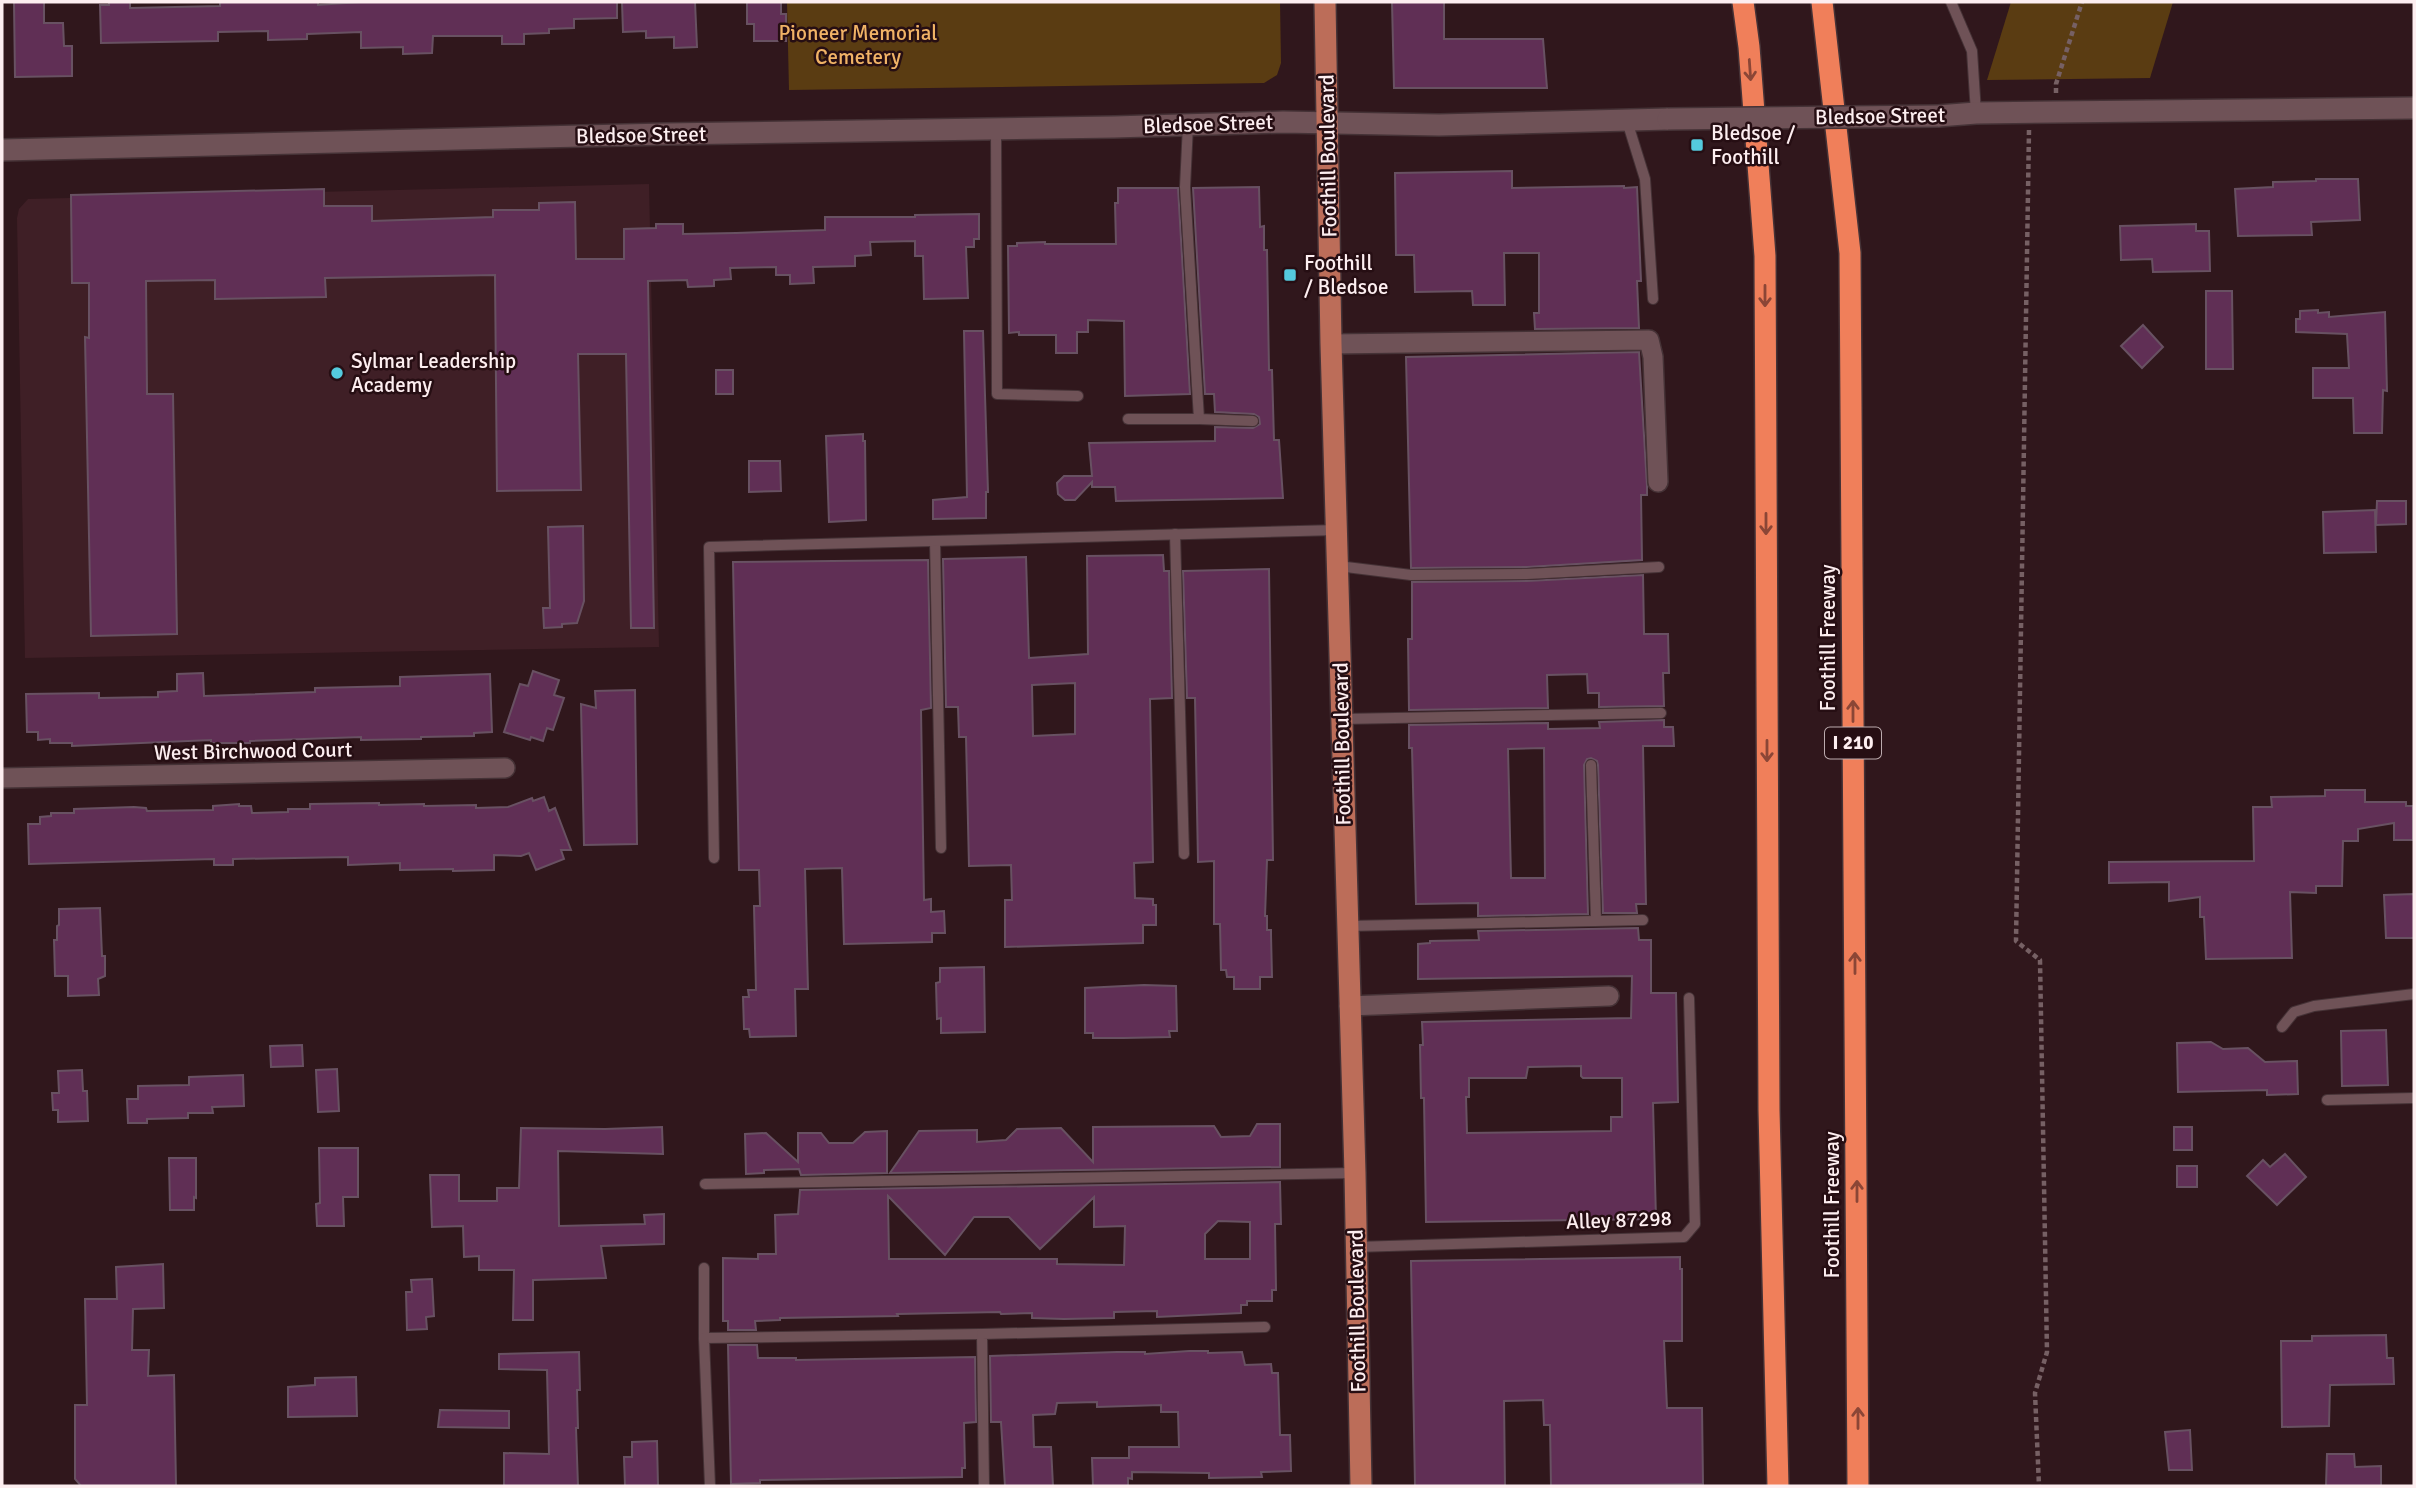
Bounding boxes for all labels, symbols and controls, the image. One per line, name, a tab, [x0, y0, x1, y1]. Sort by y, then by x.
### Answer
park label: Pioneer Memorial Cemetery	[778, 20, 938, 70]
one-way arrow	[1744, 58, 1757, 80]
street label: Foothill Boulevard	[1314, 74, 1342, 238]
street label: Bledsoe Street	[1815, 102, 1945, 130]
street label: Bledsoe Street	[1142, 109, 1274, 139]
place label: Bledsoe / Foothill	[1711, 120, 1796, 170]
street label: Bledsoe Street	[576, 121, 706, 149]
marker: Bledsoe / Foothill	[1689, 137, 1705, 153]
place label: Foothill / Bledsoe	[1304, 250, 1388, 300]
marker: Foothill / Bledsoe	[1282, 267, 1298, 283]
one-way arrow	[1758, 285, 1772, 308]
place label: Sylmar Leadership Academy	[351, 348, 516, 398]
marker: Sylmar Leadership Academy	[329, 365, 345, 381]
one-way arrow	[1759, 512, 1773, 535]
street label: Foothill Freeway	[1815, 564, 1841, 711]
street label: Foothill Boulevard	[1328, 662, 1356, 826]
one-way arrow	[1846, 700, 1860, 723]
road number: I 210	[1825, 728, 1881, 758]
street label: West Birchwood Court	[154, 736, 352, 766]
one-way arrow	[1760, 740, 1774, 763]
one-way arrow	[1848, 952, 1862, 975]
street label: Foothill Freeway	[1819, 1131, 1845, 1278]
one-way arrow	[1850, 1179, 1864, 1202]
street label: Alley 87298	[1566, 1205, 1672, 1235]
street label: Foothill Boulevard	[1343, 1229, 1371, 1393]
one-way arrow	[1851, 1407, 1865, 1430]

